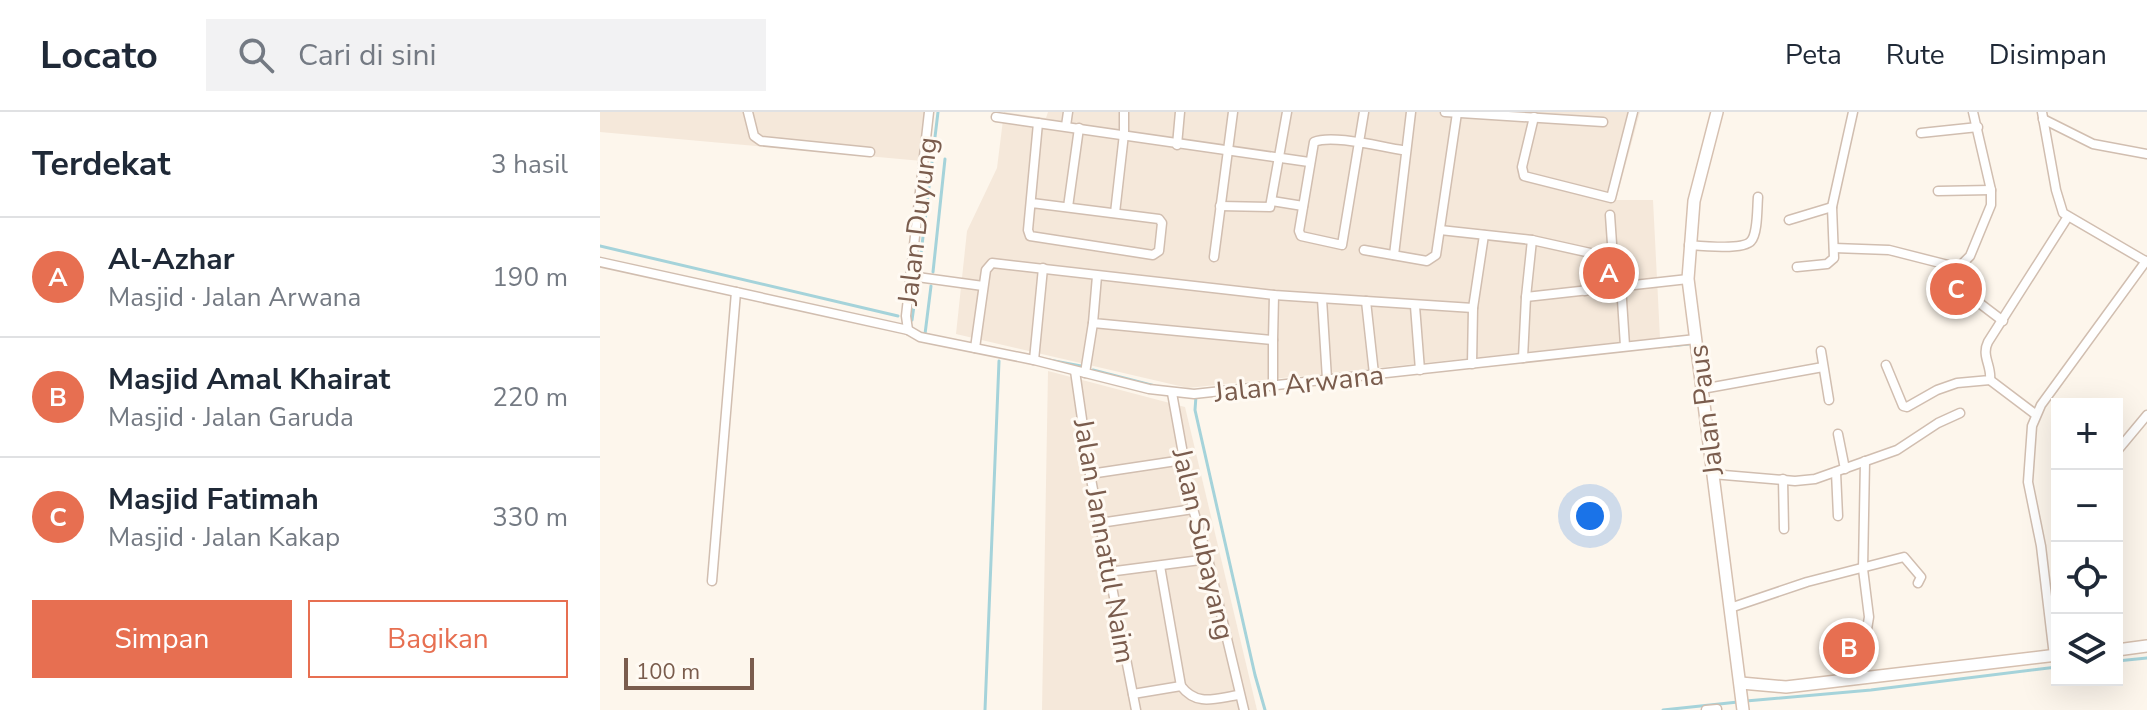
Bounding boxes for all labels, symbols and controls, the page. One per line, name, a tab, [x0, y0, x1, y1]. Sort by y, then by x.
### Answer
search box	[206, 19, 766, 91]
text: Locato	[40, 30, 158, 81]
icon: search	[234, 33, 278, 77]
text: Cari di sini	[298, 35, 437, 76]
text: Peta	[1785, 36, 1842, 74]
text: Rute	[1886, 36, 1945, 74]
text: Disimpan	[1989, 36, 2107, 74]
street label: Jalan Duyung	[889, 135, 947, 308]
text: Terdekat	[32, 141, 170, 187]
text: 3 hasil	[491, 147, 568, 182]
text: Al-Azhar	[108, 239, 234, 280]
pin: A	[1583, 243, 1635, 303]
pin: C	[1930, 259, 1982, 319]
text: A	[48, 260, 68, 295]
text: 190 m	[492, 260, 568, 295]
text: Masjid · Jalan Arwana	[108, 280, 361, 315]
street label: Jalan Paus	[1679, 342, 1733, 478]
street label: Jalan Arwana	[1211, 356, 1386, 412]
text: Masjid Amal Khairat	[108, 359, 390, 400]
text: B	[49, 380, 67, 415]
text: 220 m	[492, 380, 568, 415]
map controls	[2051, 398, 2123, 686]
button: +	[2051, 398, 2123, 470]
text: Masjid · Jalan Garuda	[108, 400, 354, 435]
street label: Jalan Jannatul Naim	[1064, 415, 1144, 666]
street label: Jalan Subayang	[1162, 444, 1244, 644]
button: −	[2051, 470, 2123, 542]
text: Masjid Fatimah	[108, 479, 319, 520]
your location	[1570, 496, 1610, 536]
text: C	[49, 500, 67, 535]
text: 330 m	[492, 500, 568, 535]
text: Masjid · Jalan Kakap	[108, 520, 340, 555]
button: locate	[2051, 542, 2123, 614]
button: Simpan	[32, 600, 292, 678]
button: Bagikan	[308, 600, 568, 678]
button: layers	[2051, 614, 2123, 686]
pin: B	[1823, 618, 1875, 678]
scale bar	[624, 654, 754, 690]
text: 100 m	[636, 657, 700, 687]

